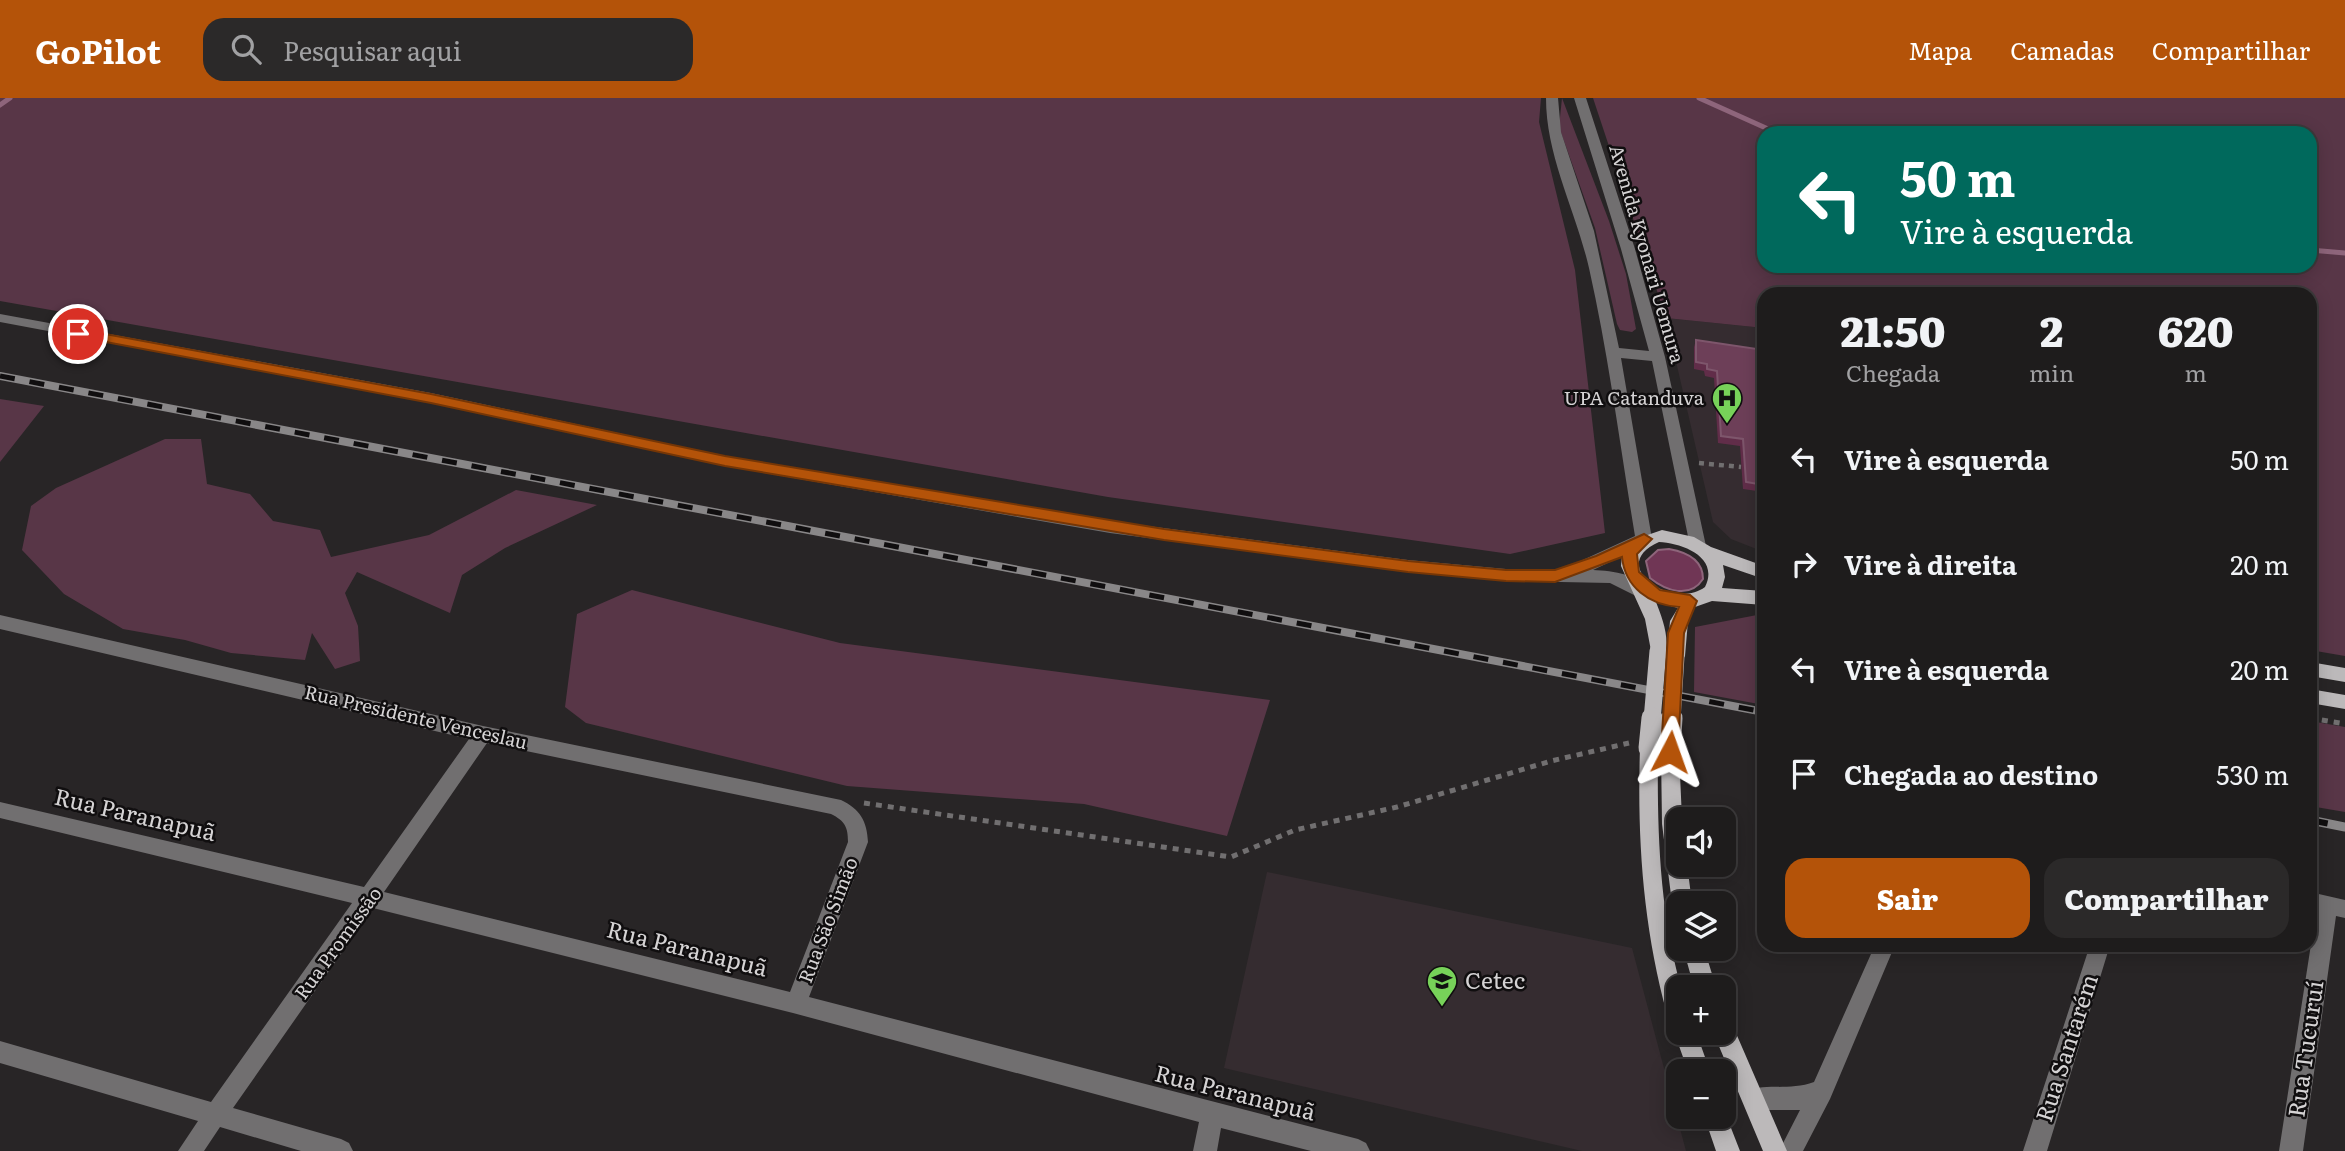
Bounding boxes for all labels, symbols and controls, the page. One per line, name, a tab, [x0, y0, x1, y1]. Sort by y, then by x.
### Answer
search box	[203, 18, 693, 81]
text: GoPilot	[35, 25, 161, 74]
icon: search	[227, 30, 265, 68]
text: Pesquisar aqui	[283, 30, 461, 69]
text: Mapa	[1908, 32, 1972, 67]
text: Camadas	[2010, 32, 2114, 67]
text: Compartilhar	[2152, 32, 2310, 67]
text: 50 m	[1900, 139, 2016, 212]
street label: Avenida Kyonari Uemura	[1603, 141, 1693, 367]
icon: left	[1785, 154, 1876, 245]
text: Vire à esquerda	[1900, 206, 2133, 254]
text: 21:50	[1840, 298, 1946, 360]
text: 2	[2040, 298, 2063, 360]
text: 620	[2158, 298, 2234, 360]
pin	[48, 304, 108, 364]
icon: arrive	[59, 315, 97, 353]
text: Chegada	[1846, 355, 1940, 389]
text: min	[2029, 355, 2074, 389]
text: m	[2184, 355, 2207, 389]
hospital icon: UPA Catanduva	[1710, 381, 1744, 425]
place label: UPA Catanduva	[1564, 383, 1705, 411]
text: Vire à esquerda	[1844, 439, 2049, 478]
text: 50 m	[2230, 439, 2289, 478]
icon: left	[1785, 440, 1823, 478]
text: Vire à direita	[1844, 544, 2017, 583]
text: 20 m	[2230, 544, 2289, 583]
icon: right	[1785, 545, 1823, 583]
text: Vire à esquerda	[1844, 649, 2049, 688]
text: 20 m	[2230, 649, 2289, 688]
icon: left	[1785, 650, 1823, 688]
street label: Rua Presidente Venceslau	[302, 677, 531, 755]
position arrow	[1633, 715, 1707, 789]
text: Chegada ao destino	[1844, 754, 2098, 793]
text: 530 m	[2216, 754, 2289, 793]
icon: arrive	[1785, 755, 1823, 793]
street label: Rua Paranapuã	[51, 778, 220, 848]
map controls	[1666, 807, 1736, 1129]
button: sound	[1666, 807, 1736, 877]
street label: Rua São Simão	[790, 853, 864, 987]
button: Sair	[1785, 858, 2030, 938]
button: Compartilhar	[2044, 858, 2289, 938]
street label: Rua Promissão	[287, 880, 388, 1005]
button: layers	[1666, 891, 1736, 961]
street label: Rua Paranapuã	[603, 911, 772, 984]
place label: Cetec	[1465, 962, 1525, 996]
school or university icon: Cetec	[1425, 964, 1459, 1008]
street label: Rua Santarém	[2025, 969, 2105, 1126]
button: +	[1666, 975, 1736, 1045]
street label: Rua Tucuruí	[2278, 978, 2330, 1119]
street label: Rua Paranapuã	[1151, 1055, 1320, 1128]
button: −	[1666, 1059, 1736, 1129]

